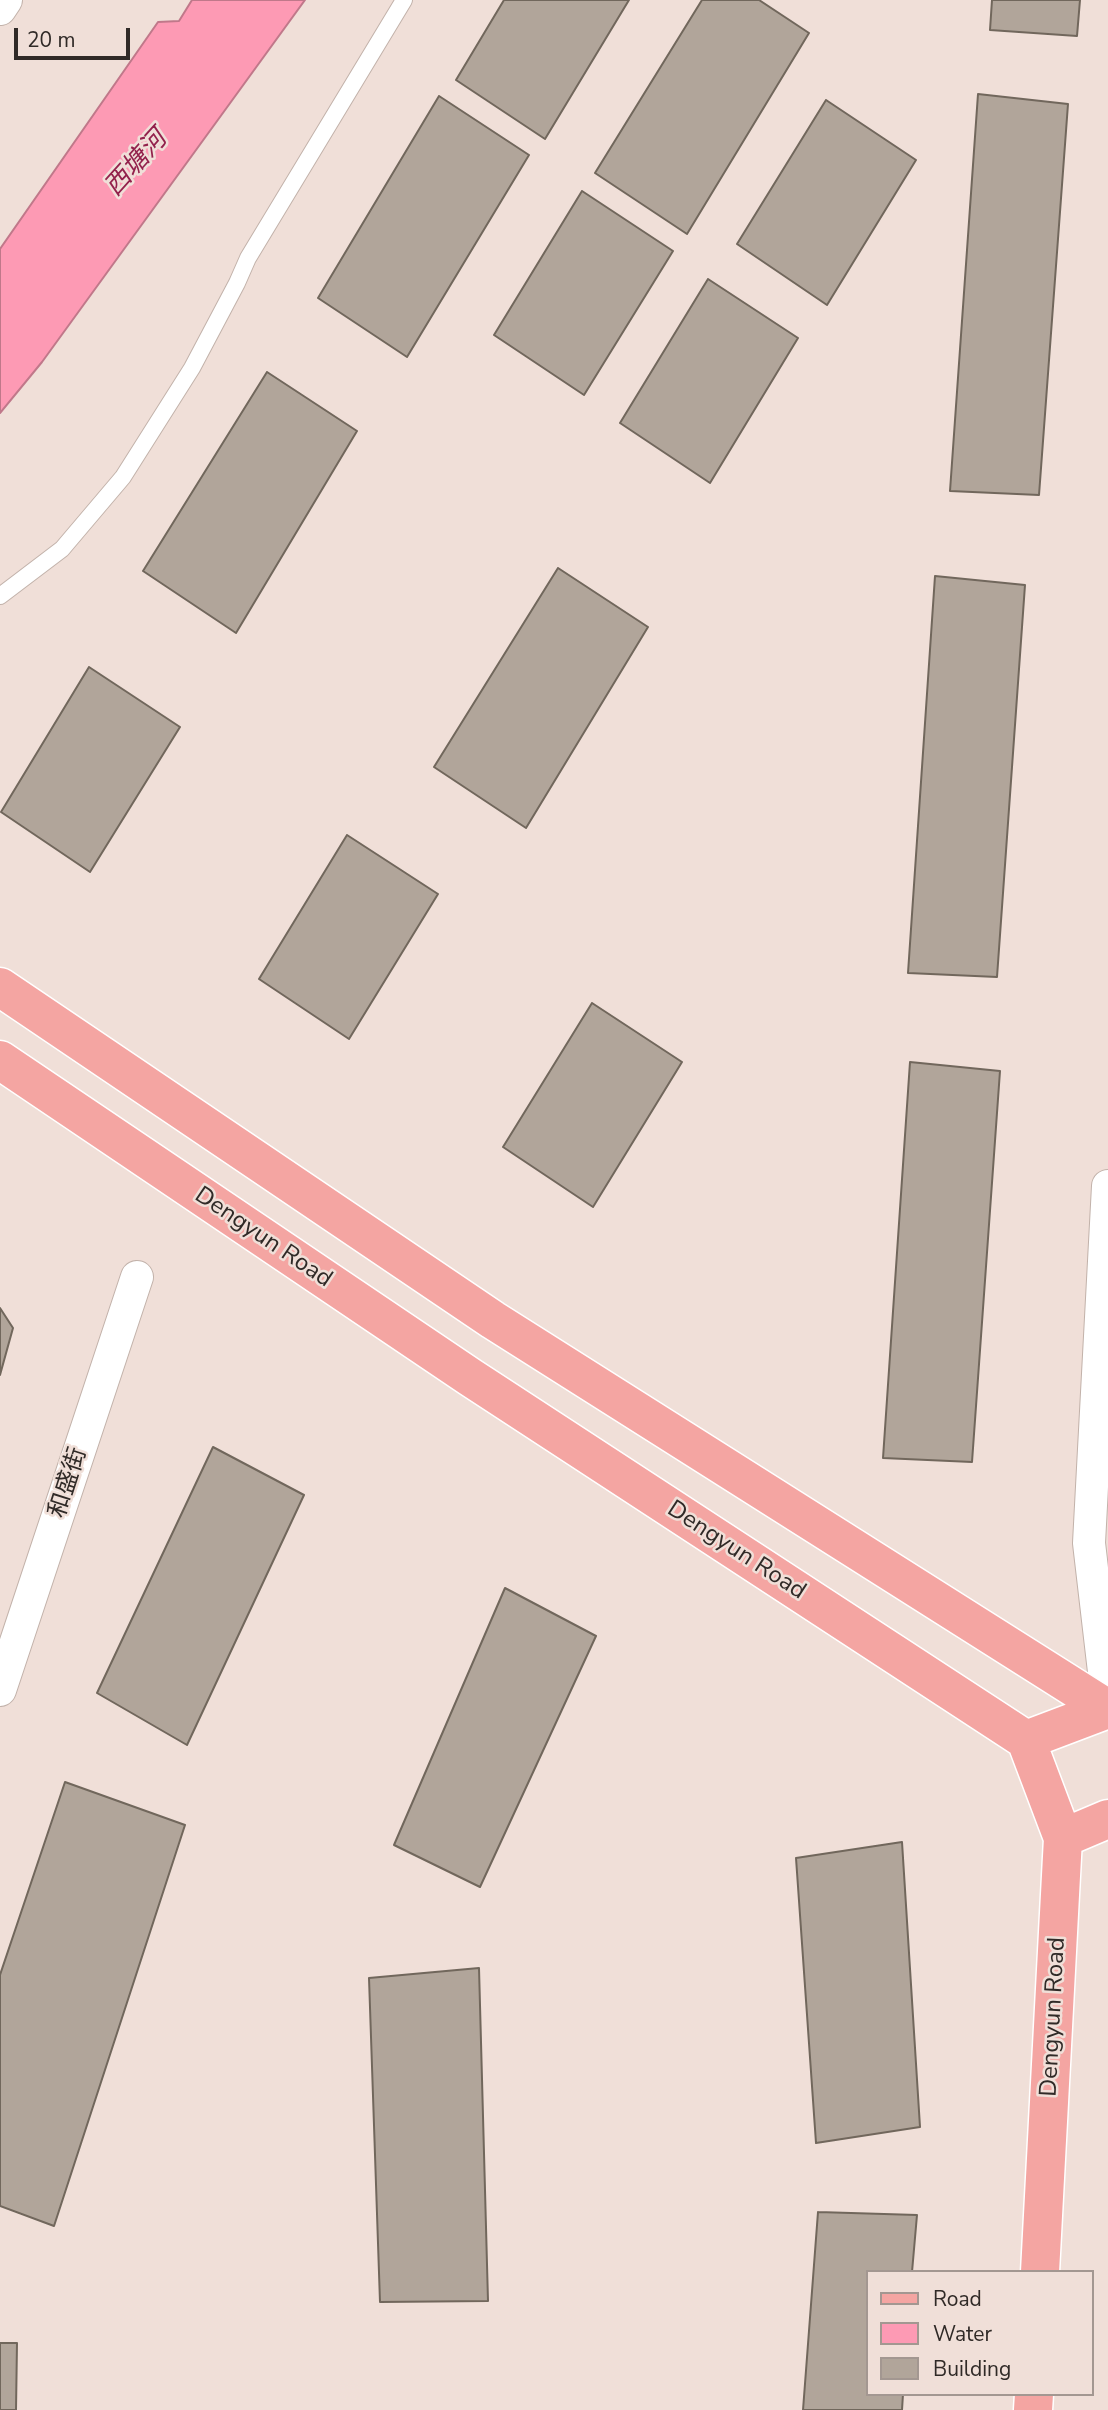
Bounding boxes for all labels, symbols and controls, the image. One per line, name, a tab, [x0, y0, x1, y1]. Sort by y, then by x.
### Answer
scale bar	[18, 14, 133, 58]
text: 20 m	[27, 26, 76, 54]
water label: 西塘河	[99, 125, 175, 203]
street label: Dengyun Road	[189, 1181, 337, 1295]
street label: 和盛街	[44, 1444, 94, 1522]
street label: Dengyun Road	[661, 1495, 811, 1607]
street label: Dengyun Road	[1035, 1937, 1073, 2097]
legend	[866, 2270, 1094, 2396]
text: Road	[933, 2285, 982, 2313]
text: Water	[933, 2320, 992, 2348]
text: Building	[933, 2355, 1011, 2383]

